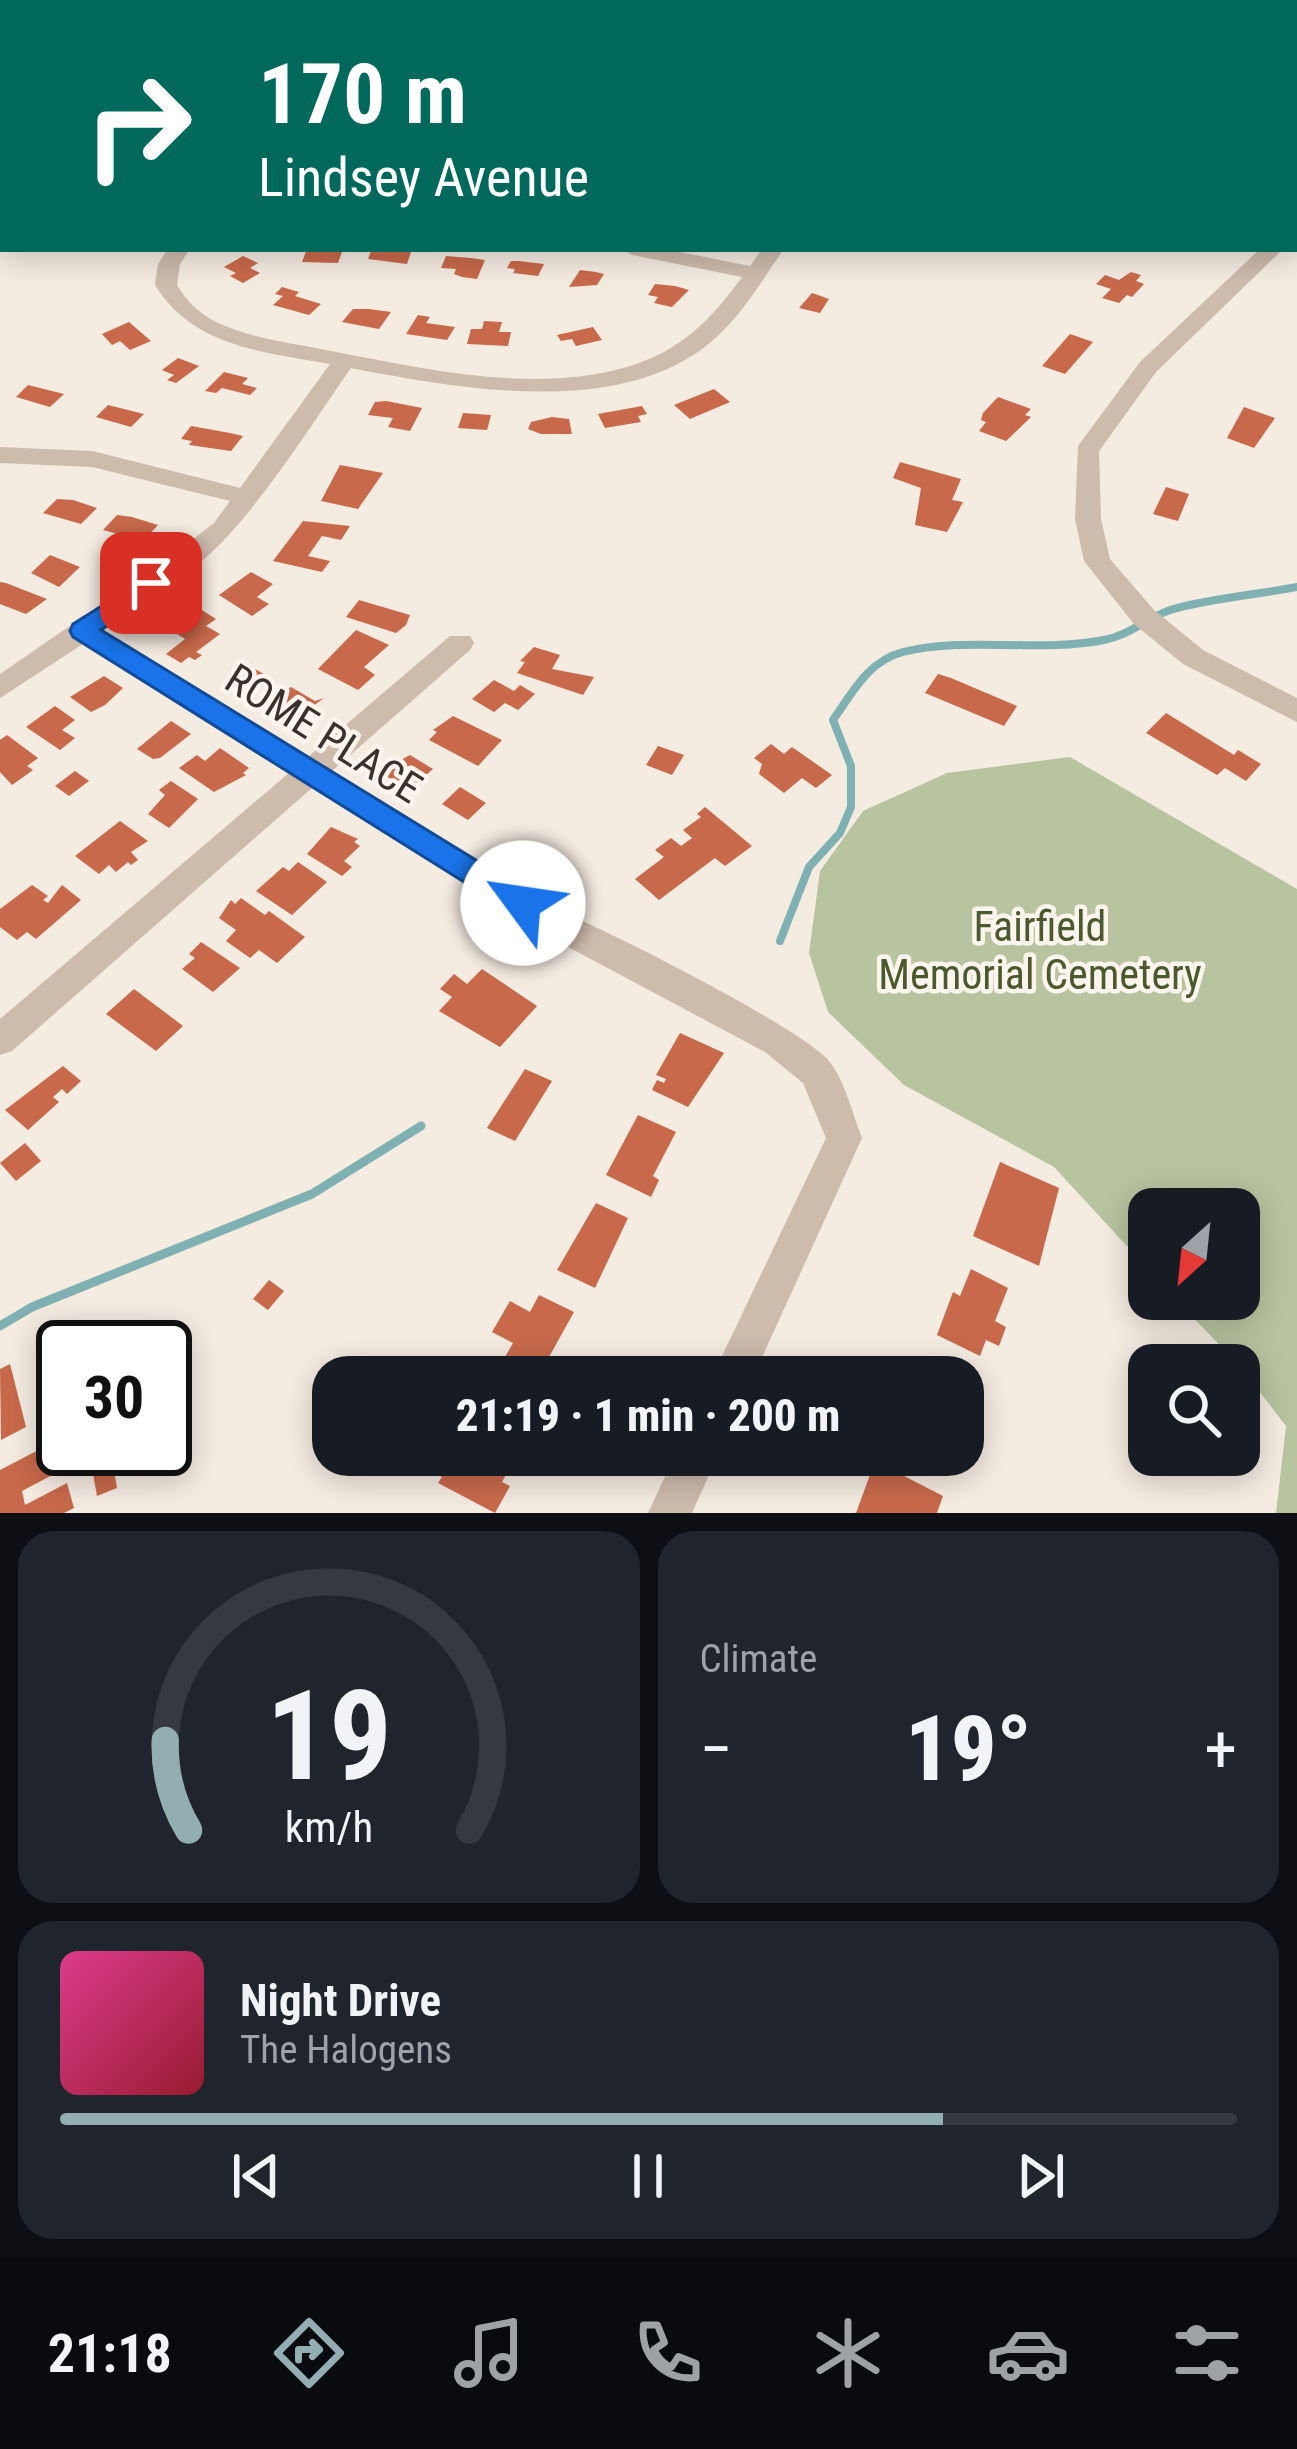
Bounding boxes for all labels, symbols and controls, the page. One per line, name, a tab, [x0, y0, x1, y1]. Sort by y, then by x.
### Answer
text: 170 m	[258, 45, 467, 144]
icon: right	[60, 48, 216, 204]
text: Lindsey Avenue	[258, 146, 589, 209]
pin	[100, 532, 202, 634]
icon: arrive	[118, 550, 184, 616]
street label: ROME PLACE	[217, 654, 431, 813]
position arrow	[460, 840, 586, 966]
park label: Fairfield Memorial Cemetery	[878, 902, 1202, 999]
north arrow	[1128, 1188, 1260, 1320]
map controls	[1128, 1188, 1260, 1476]
speed limit sign: 30	[36, 1320, 192, 1476]
button: search	[1128, 1344, 1260, 1476]
text: 21:19 · 1 min · 200 m	[456, 1389, 840, 1442]
text: Climate	[700, 1636, 817, 1682]
text: 19	[266, 1663, 392, 1809]
text: 19°	[905, 1697, 1032, 1802]
text: −	[700, 1711, 733, 1788]
text: +	[1204, 1711, 1237, 1788]
text: km/h	[285, 1802, 373, 1852]
text: Night Drive	[240, 1974, 441, 2027]
text: The Halogens	[240, 2027, 452, 2073]
icon: previous	[223, 2143, 289, 2209]
icon: pause	[615, 2143, 681, 2209]
icon: next	[1008, 2143, 1074, 2209]
icon: directions	[267, 2311, 351, 2395]
icon: music	[447, 2311, 531, 2395]
icon: phone	[626, 2311, 710, 2395]
icon: climate	[806, 2311, 890, 2395]
icon: car	[986, 2311, 1070, 2395]
icon: filters	[1165, 2311, 1249, 2395]
text: 21:18	[48, 2322, 172, 2385]

